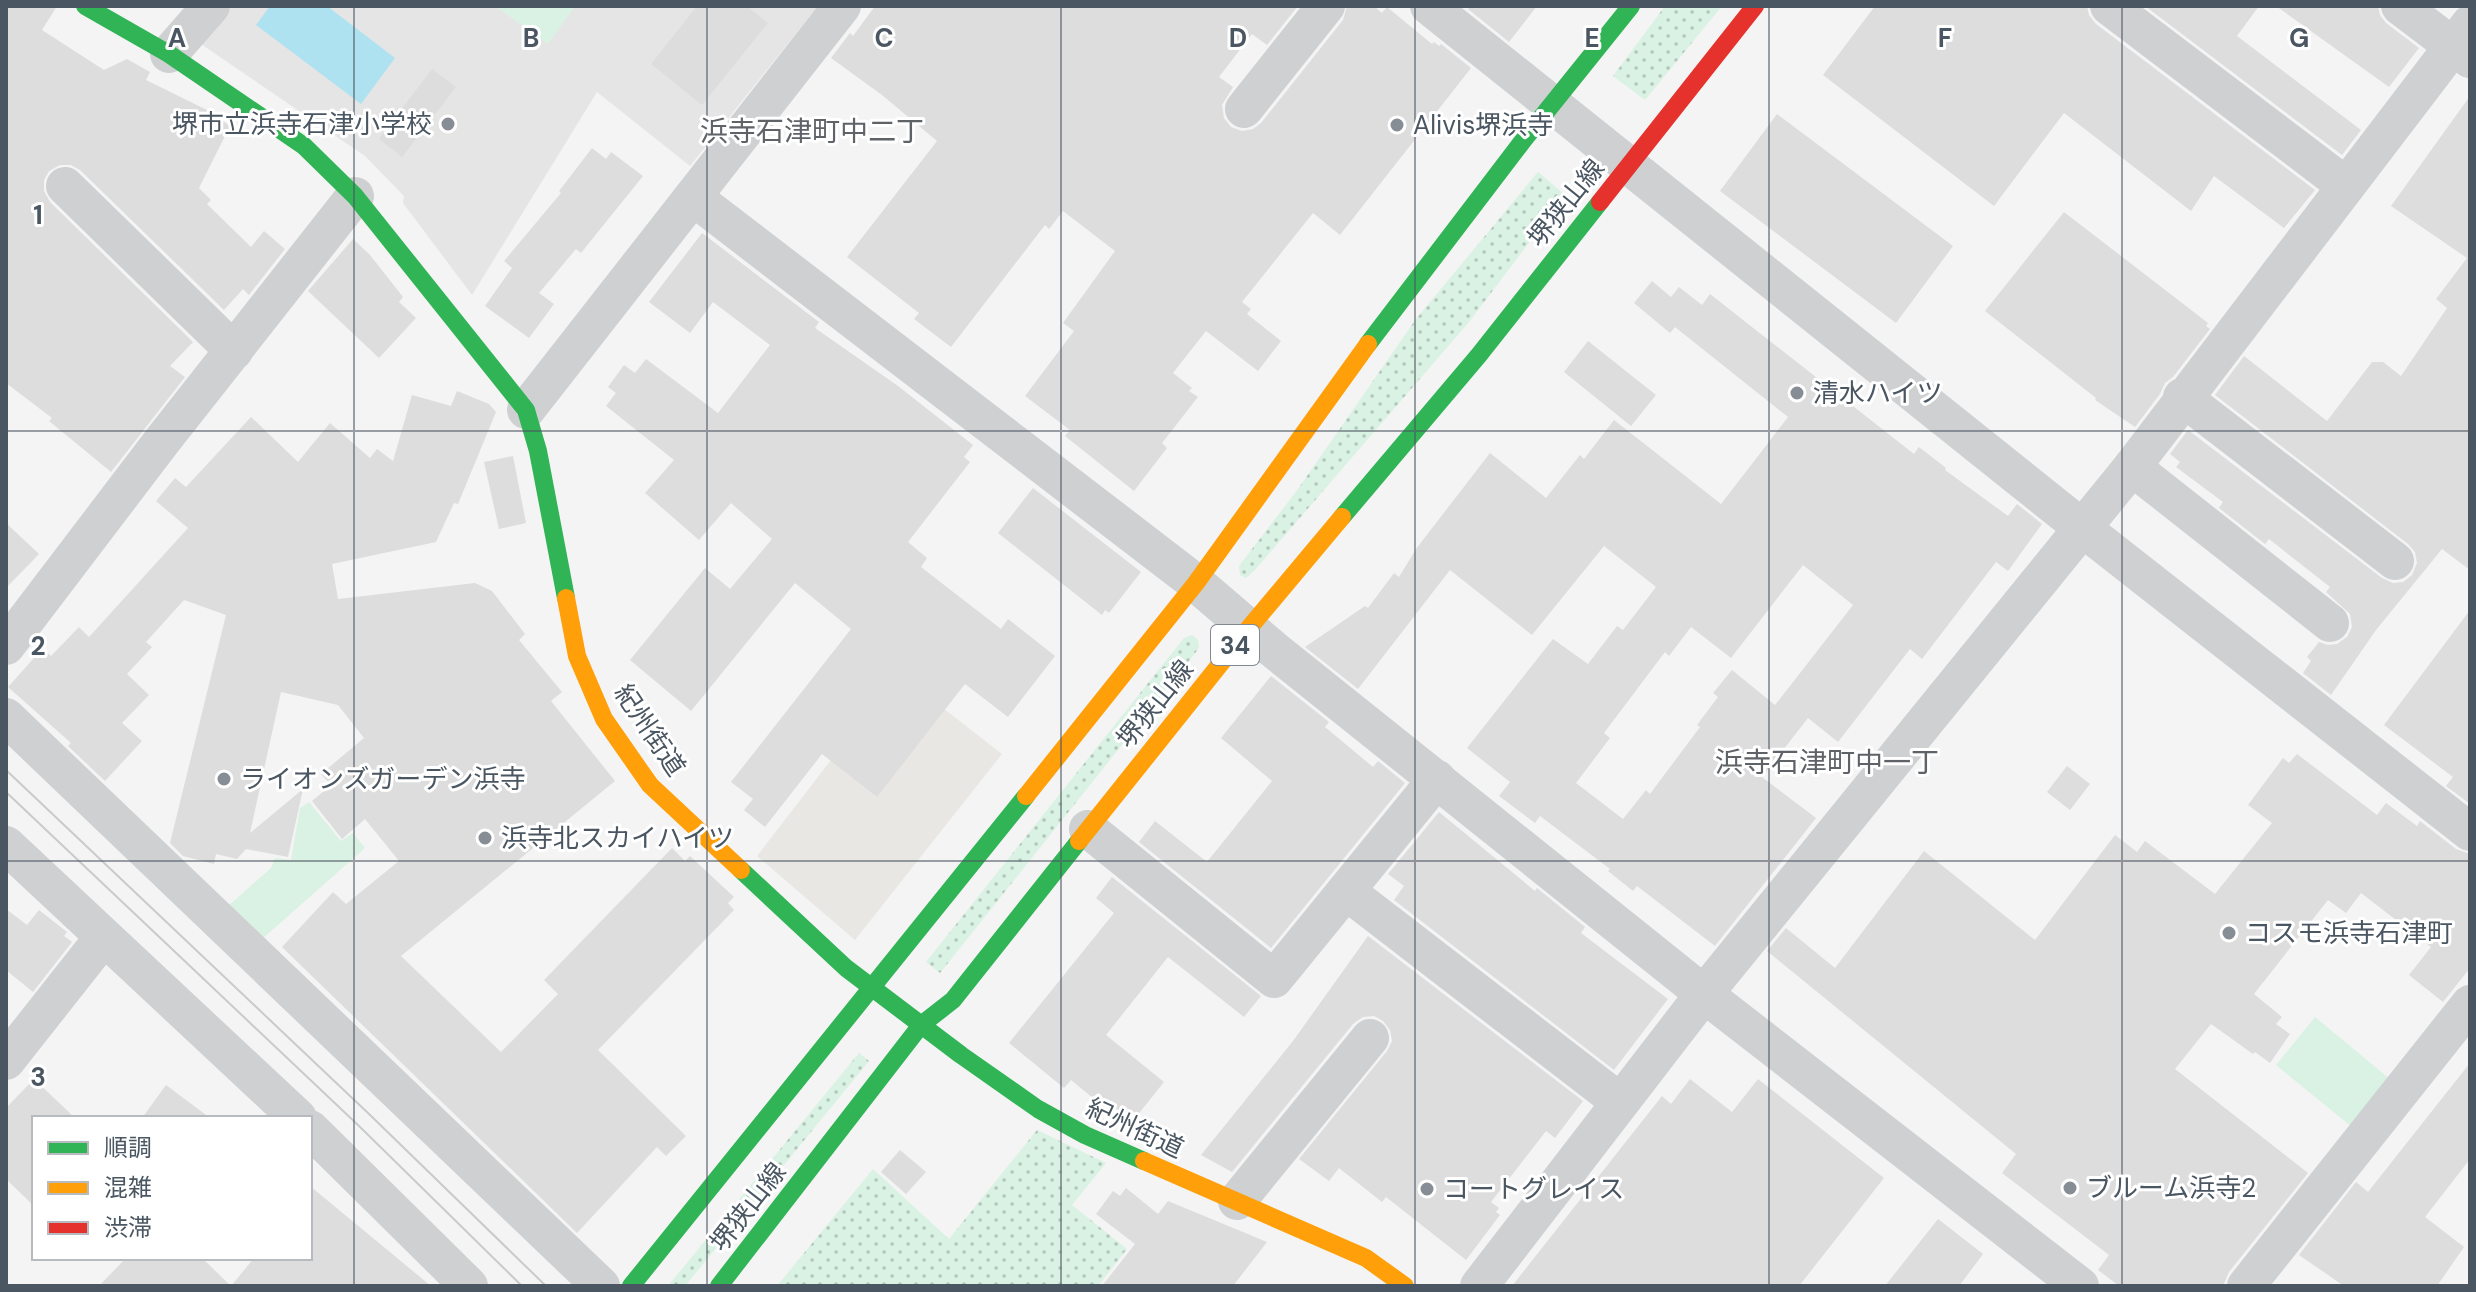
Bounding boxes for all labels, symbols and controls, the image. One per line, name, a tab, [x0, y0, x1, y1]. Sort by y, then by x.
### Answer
text: A	[168, 21, 186, 55]
text: B	[523, 21, 539, 55]
text: C	[874, 21, 894, 55]
text: D	[1229, 21, 1247, 55]
text: E	[1584, 21, 1600, 55]
text: F	[1938, 21, 1952, 55]
text: G	[2289, 21, 2309, 55]
place label: 堺市立浜寺石津小学校	[172, 107, 432, 141]
place label: Alivis堺浜寺	[1413, 108, 1553, 142]
district label: 浜寺石津町中二丁	[700, 113, 924, 150]
marker: 堺市立浜寺石津小学校	[439, 115, 457, 133]
marker: Alivis堺浜寺	[1388, 116, 1406, 134]
street label: 堺狭山線	[1520, 152, 1612, 254]
text: 1	[33, 198, 43, 232]
place label: 清水ハイツ	[1813, 376, 1942, 410]
marker: 清水ハイツ	[1788, 384, 1806, 402]
road number: 34	[1211, 625, 1259, 665]
text: 2	[30, 629, 46, 663]
street label: 堺狭山線	[1109, 653, 1201, 755]
street label: 紀州街道	[607, 677, 693, 783]
district label: 浜寺石津町中一丁	[1715, 744, 1939, 781]
place label: ライオンズガーデン浜寺	[240, 762, 525, 796]
marker: ライオンズガーデン浜寺	[215, 770, 233, 788]
place label: 浜寺北スカイハイツ	[501, 821, 734, 855]
marker: 浜寺北スカイハイツ	[476, 829, 494, 847]
place label: コスモ浜寺石津町	[2245, 916, 2453, 950]
marker: コスモ浜寺石津町	[2220, 924, 2238, 942]
text: 3	[30, 1060, 46, 1094]
street label: 紀州街道	[1081, 1091, 1189, 1165]
legend	[32, 1116, 312, 1260]
text: 順調	[104, 1132, 152, 1163]
street label: 堺狭山線	[703, 1156, 793, 1258]
place label: ブルーム浜寺2	[2086, 1171, 2256, 1205]
text: 混雑	[104, 1172, 152, 1203]
place label: コートグレイス	[1443, 1172, 1624, 1206]
marker: ブルーム浜寺2	[2061, 1179, 2079, 1197]
marker: コートグレイス	[1418, 1180, 1436, 1198]
text: 渋滞	[104, 1212, 152, 1243]

